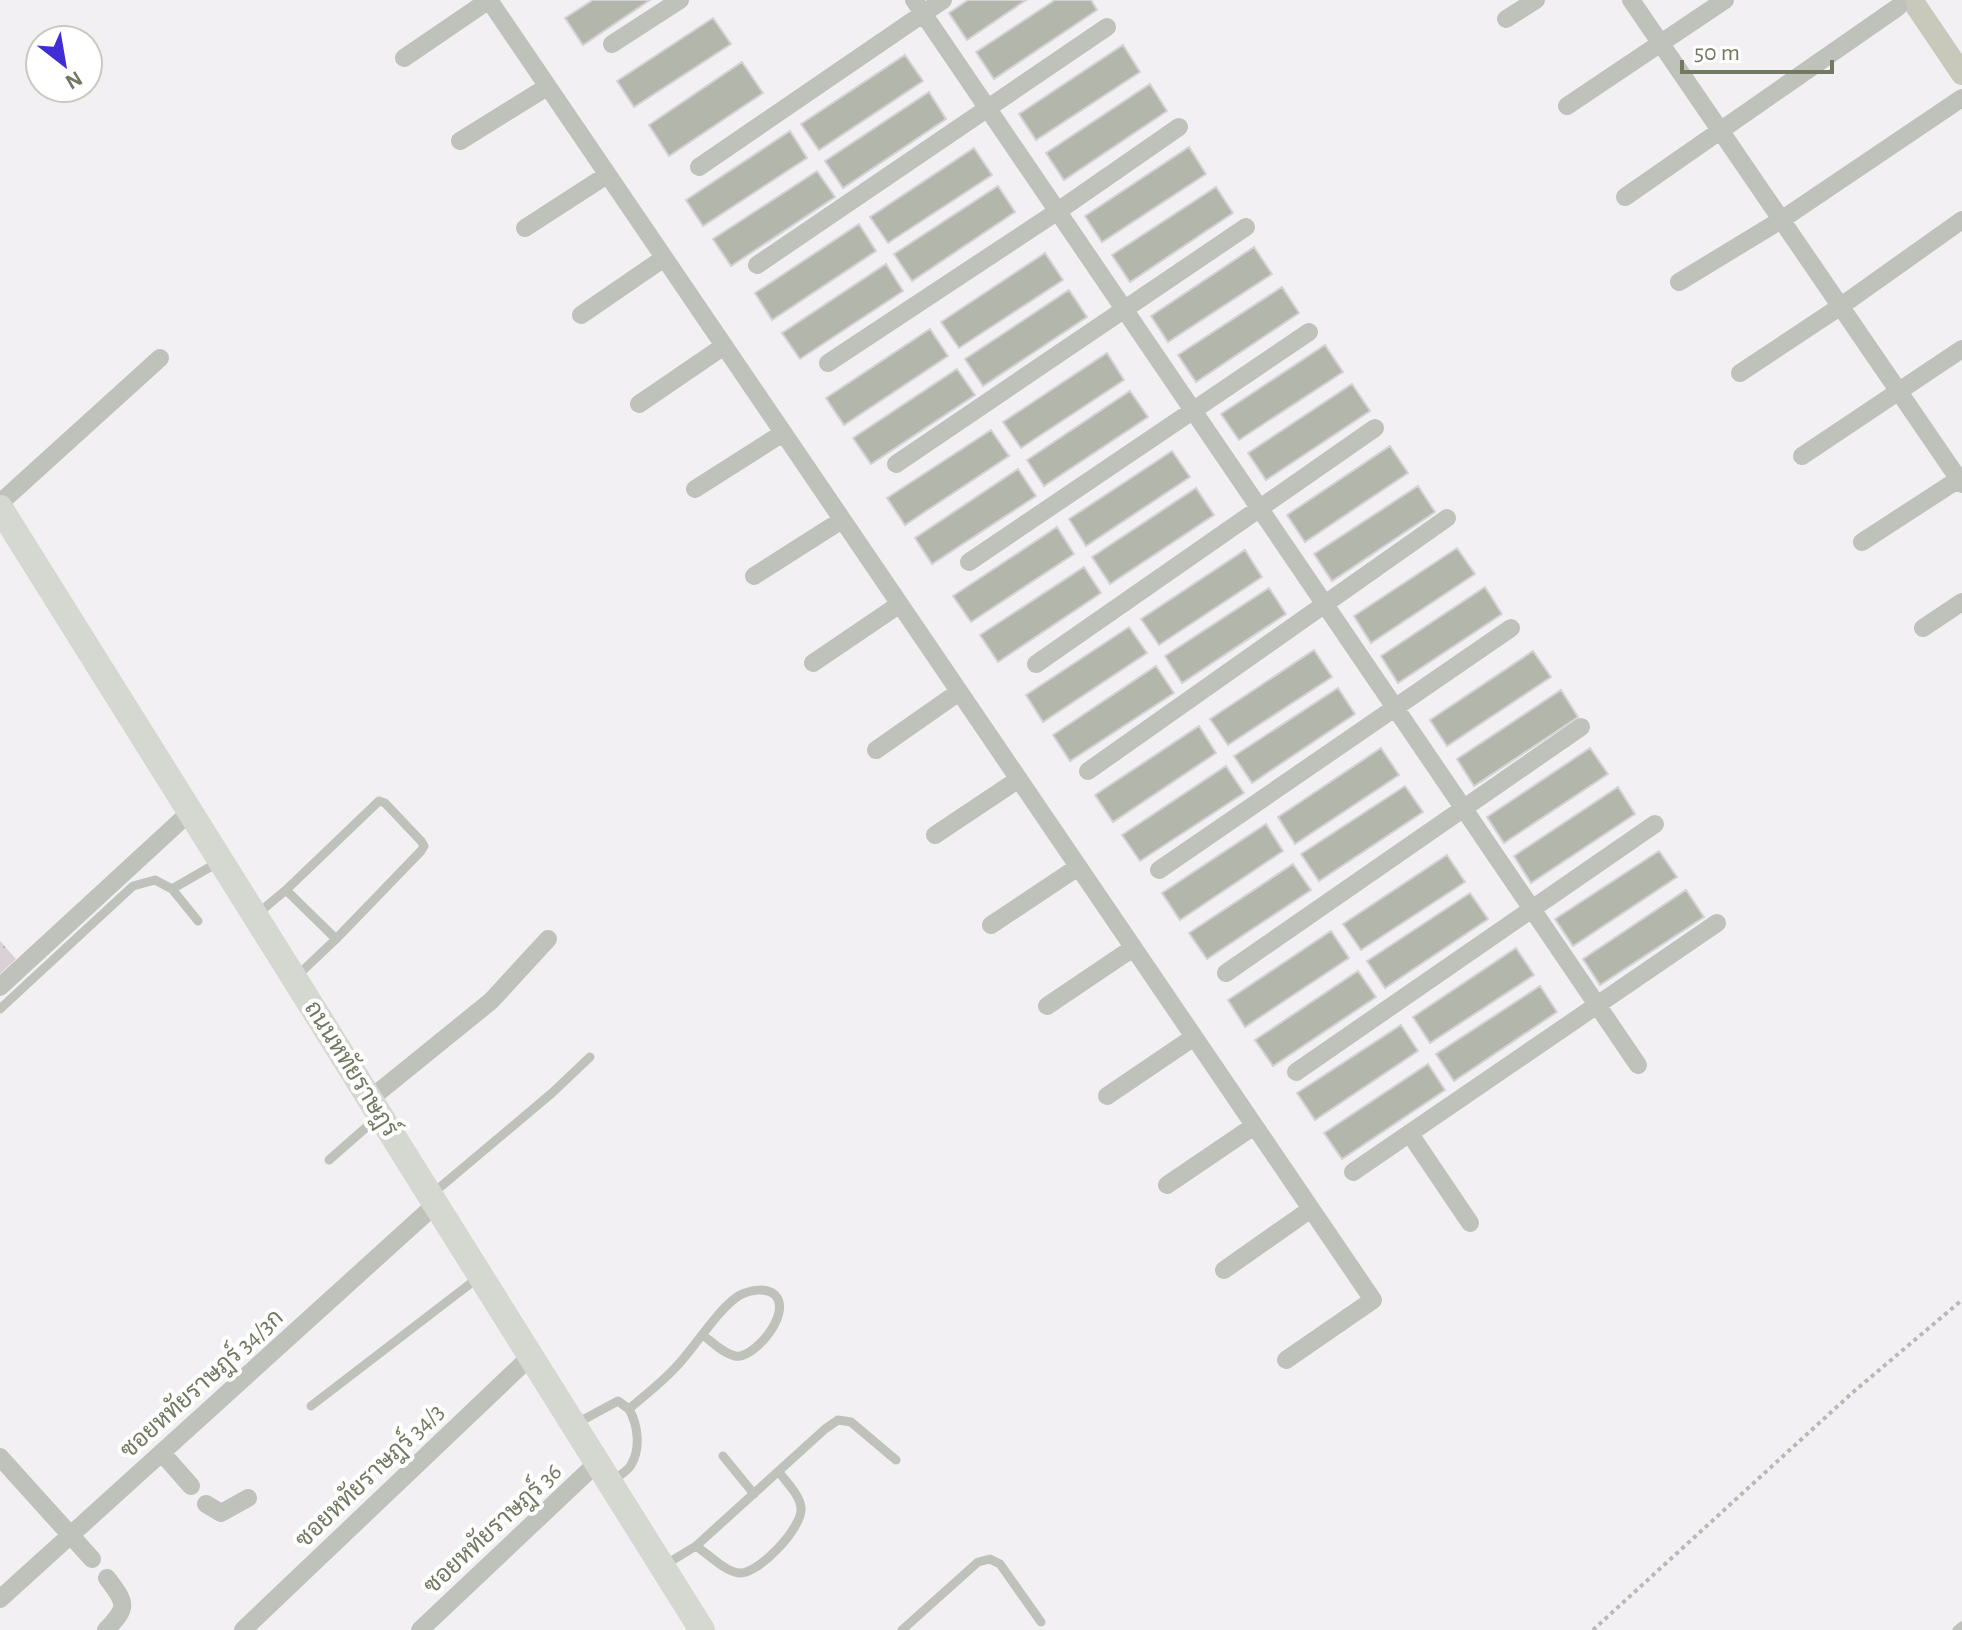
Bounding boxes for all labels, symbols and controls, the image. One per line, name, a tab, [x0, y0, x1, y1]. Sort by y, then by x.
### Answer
north arrow	[24, 24, 104, 104]
scale bar	[1682, 24, 1832, 74]
text: 50 m	[1694, 41, 1740, 65]
text: N	[62, 67, 86, 94]
street label: ถนนหทัยราษฎร์	[297, 994, 407, 1143]
street label: ซอยหทัยราษฎร์ 34/3ก	[113, 1301, 290, 1465]
street label: ซอยหทัยราษฎร์ 34/3	[288, 1396, 451, 1555]
street label: ซอยหทัยราษฎร์ 36	[416, 1456, 568, 1601]

